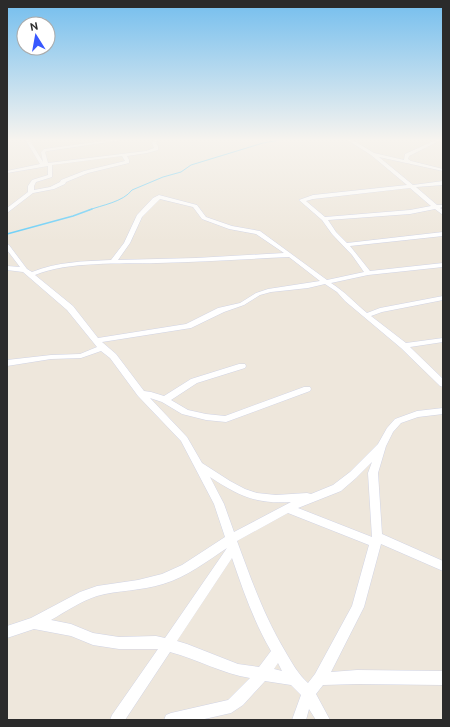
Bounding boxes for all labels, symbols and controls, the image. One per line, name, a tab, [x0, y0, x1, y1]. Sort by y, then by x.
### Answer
north arrow	[16, 16, 56, 56]
text: N	[29, 20, 39, 33]

